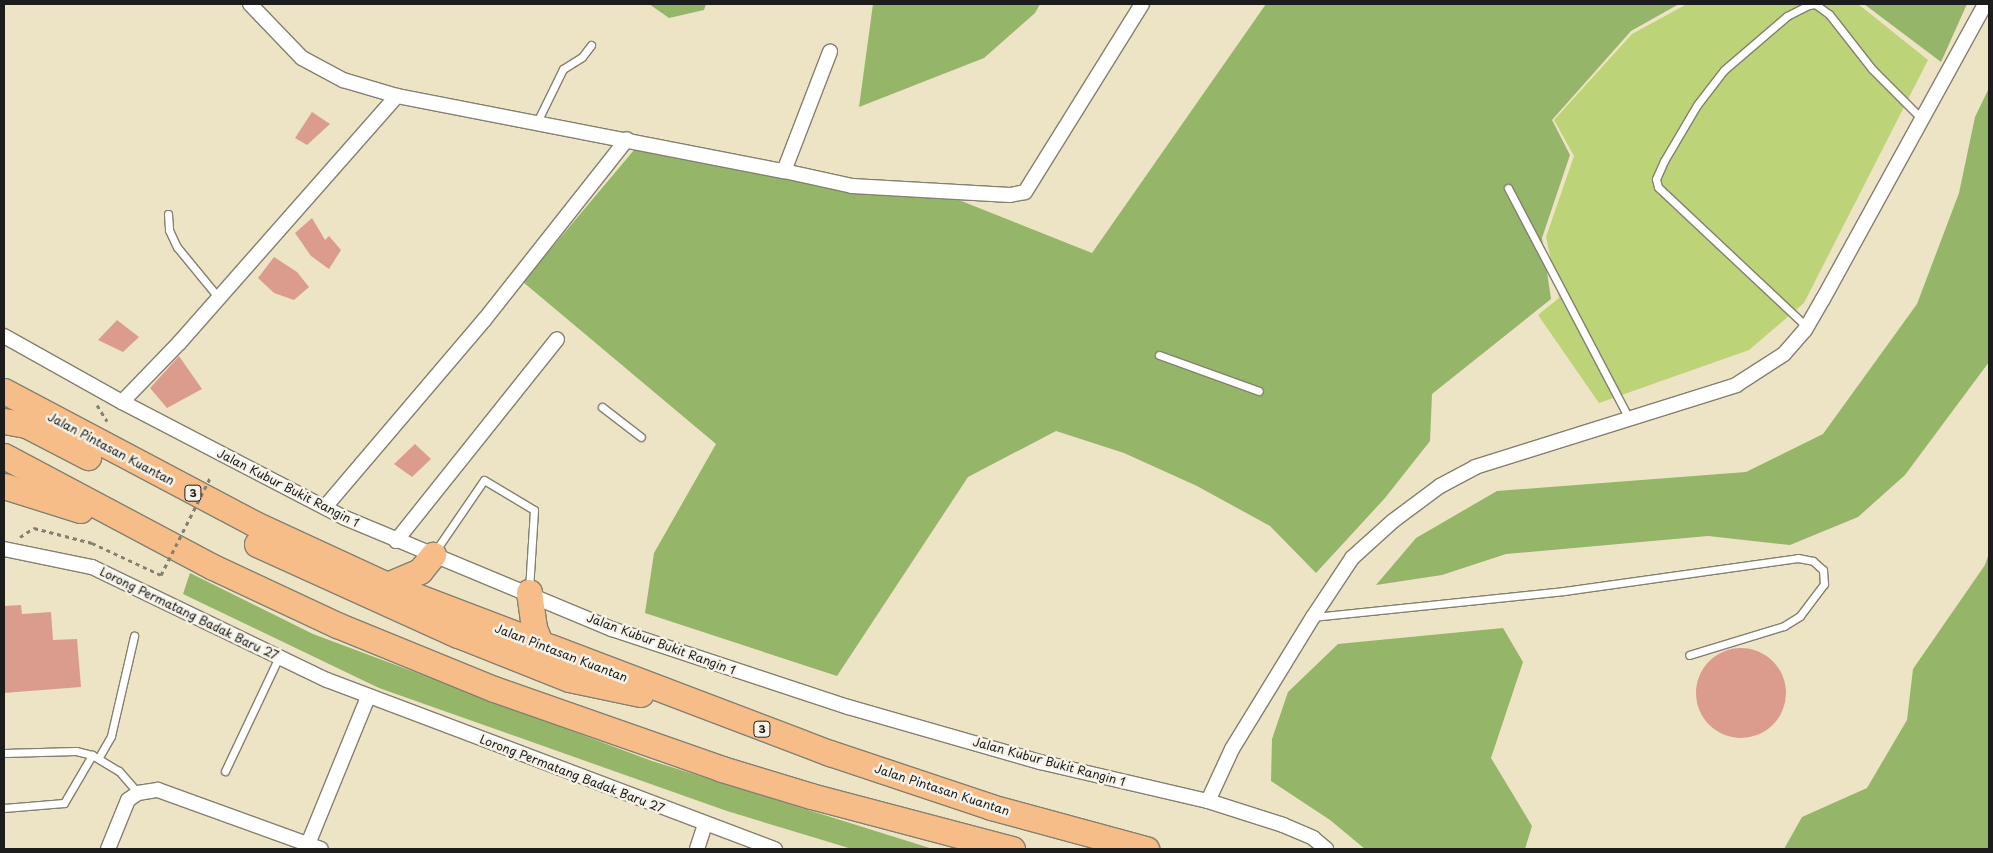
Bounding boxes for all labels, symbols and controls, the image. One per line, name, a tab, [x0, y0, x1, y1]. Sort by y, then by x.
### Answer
street label: Jalan Pintasan Kuantan	[46, 410, 176, 488]
street label: Jalan Kubur Bukit Rangin 1	[214, 446, 362, 530]
road number: 3	[184, 484, 202, 502]
street label: Lorong Permatang Badak Baru 27	[97, 564, 281, 664]
street label: Jalan Kubur Bukit Rangin 1	[584, 610, 738, 678]
street label: Jalan Pintasan Kuantan	[493, 621, 629, 685]
road number: 3	[753, 721, 771, 738]
street label: Lorong Permatang Badak Baru 27	[477, 732, 667, 816]
street label: Jalan Kubur Bukit Rangin 1	[970, 735, 1128, 789]
street label: Jalan Pintasan Kuantan	[873, 761, 1011, 819]

